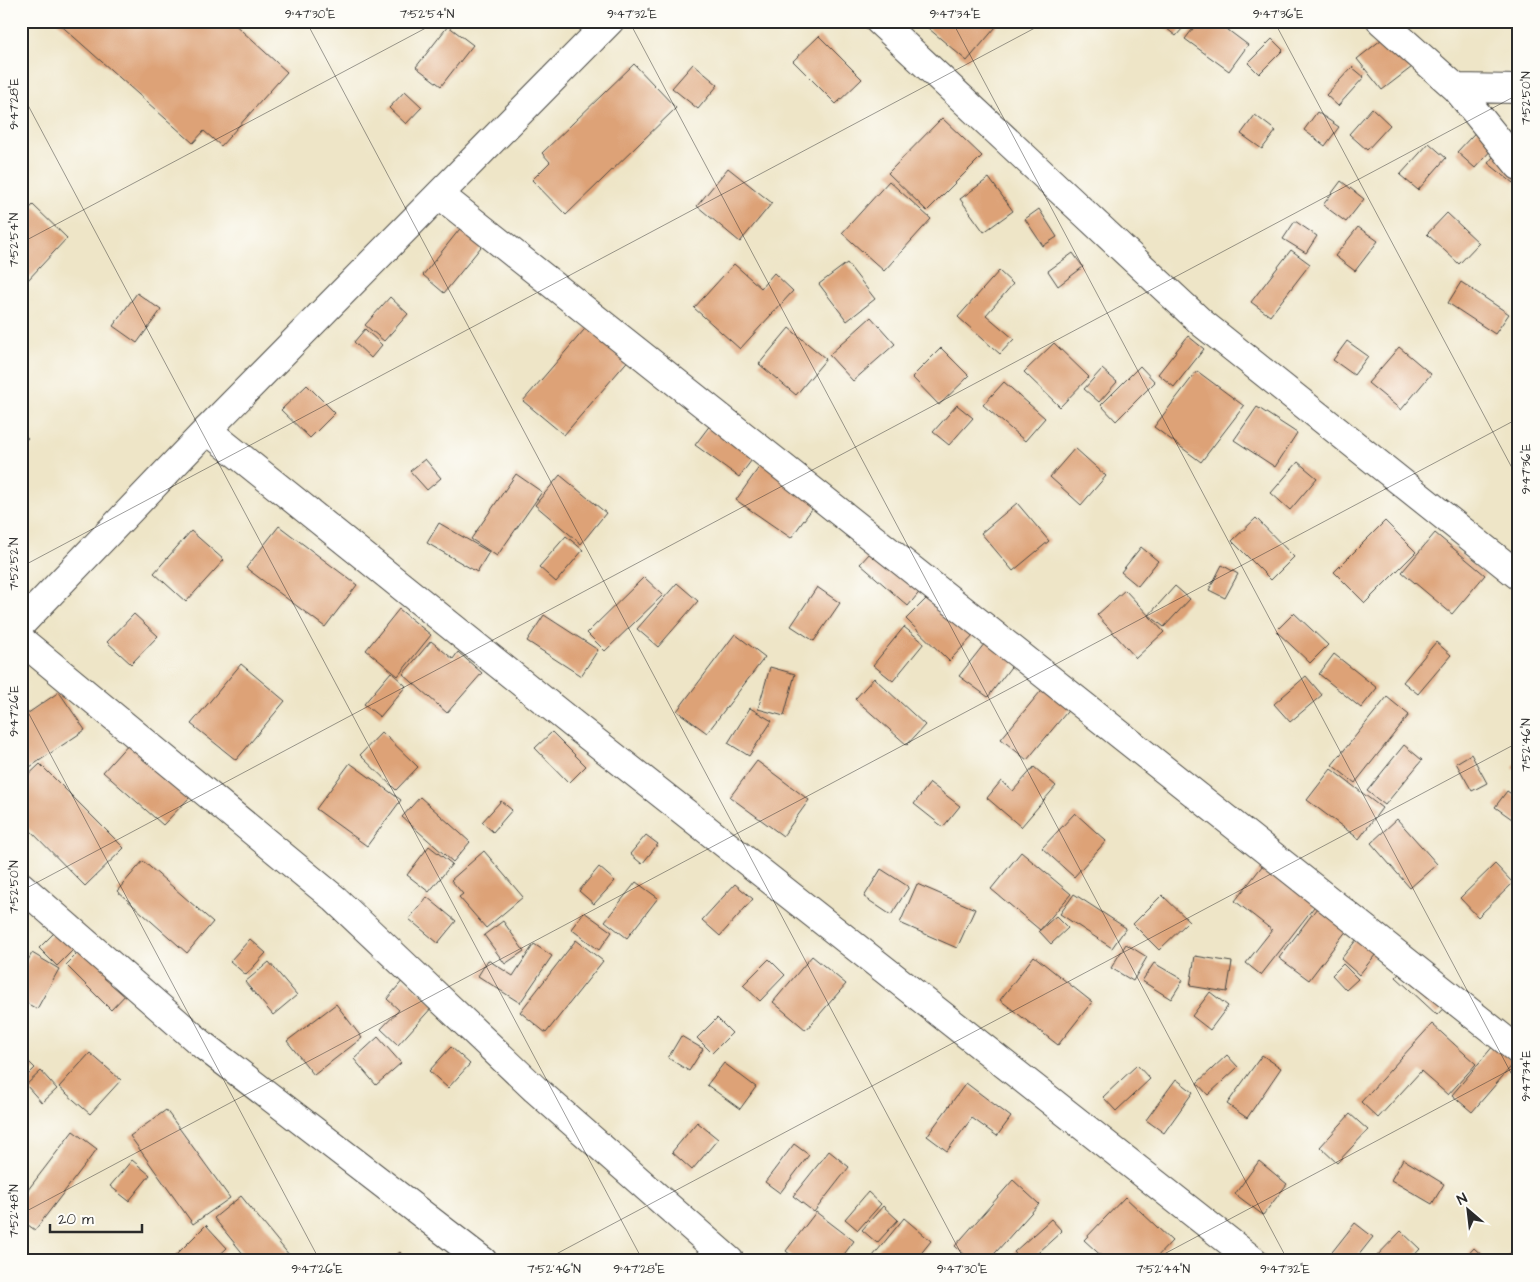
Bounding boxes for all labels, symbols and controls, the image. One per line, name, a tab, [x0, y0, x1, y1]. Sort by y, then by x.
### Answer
text: 9°47'30"E	[285, 6, 335, 23]
text: 7°52'54"N	[400, 6, 455, 23]
text: 9°47'32"E	[607, 6, 657, 23]
text: 9°47'34"E	[929, 6, 981, 23]
text: 9°47'36"E	[1253, 6, 1303, 23]
text: 7°52'50"N	[1518, 71, 1535, 125]
text: 9°47'28"E	[6, 78, 23, 130]
text: 7°52'54"N	[6, 212, 23, 267]
text: 9°47'36"E	[1518, 444, 1535, 494]
text: 7°52'52"N	[6, 537, 23, 591]
text: 9°47'26"E	[6, 685, 23, 737]
text: 7°52'46"N	[1518, 718, 1535, 772]
text: 7°52'50"N	[6, 860, 23, 914]
text: 9°47'34"E	[1518, 1050, 1535, 1102]
text: 7°52'48"N	[6, 1184, 23, 1238]
north arrow	[1442, 1184, 1492, 1234]
text: N	[1454, 1188, 1471, 1210]
scale bar	[50, 1202, 142, 1234]
text: 20 m	[58, 1209, 94, 1230]
text: 9°47'26"E	[291, 1261, 343, 1278]
text: 7°52'46"N	[527, 1261, 581, 1278]
text: 9°47'28"E	[613, 1261, 665, 1278]
text: 9°47'30"E	[937, 1261, 987, 1278]
text: 7°52'44"N	[1136, 1261, 1190, 1278]
text: 9°47'32"E	[1260, 1261, 1310, 1278]

